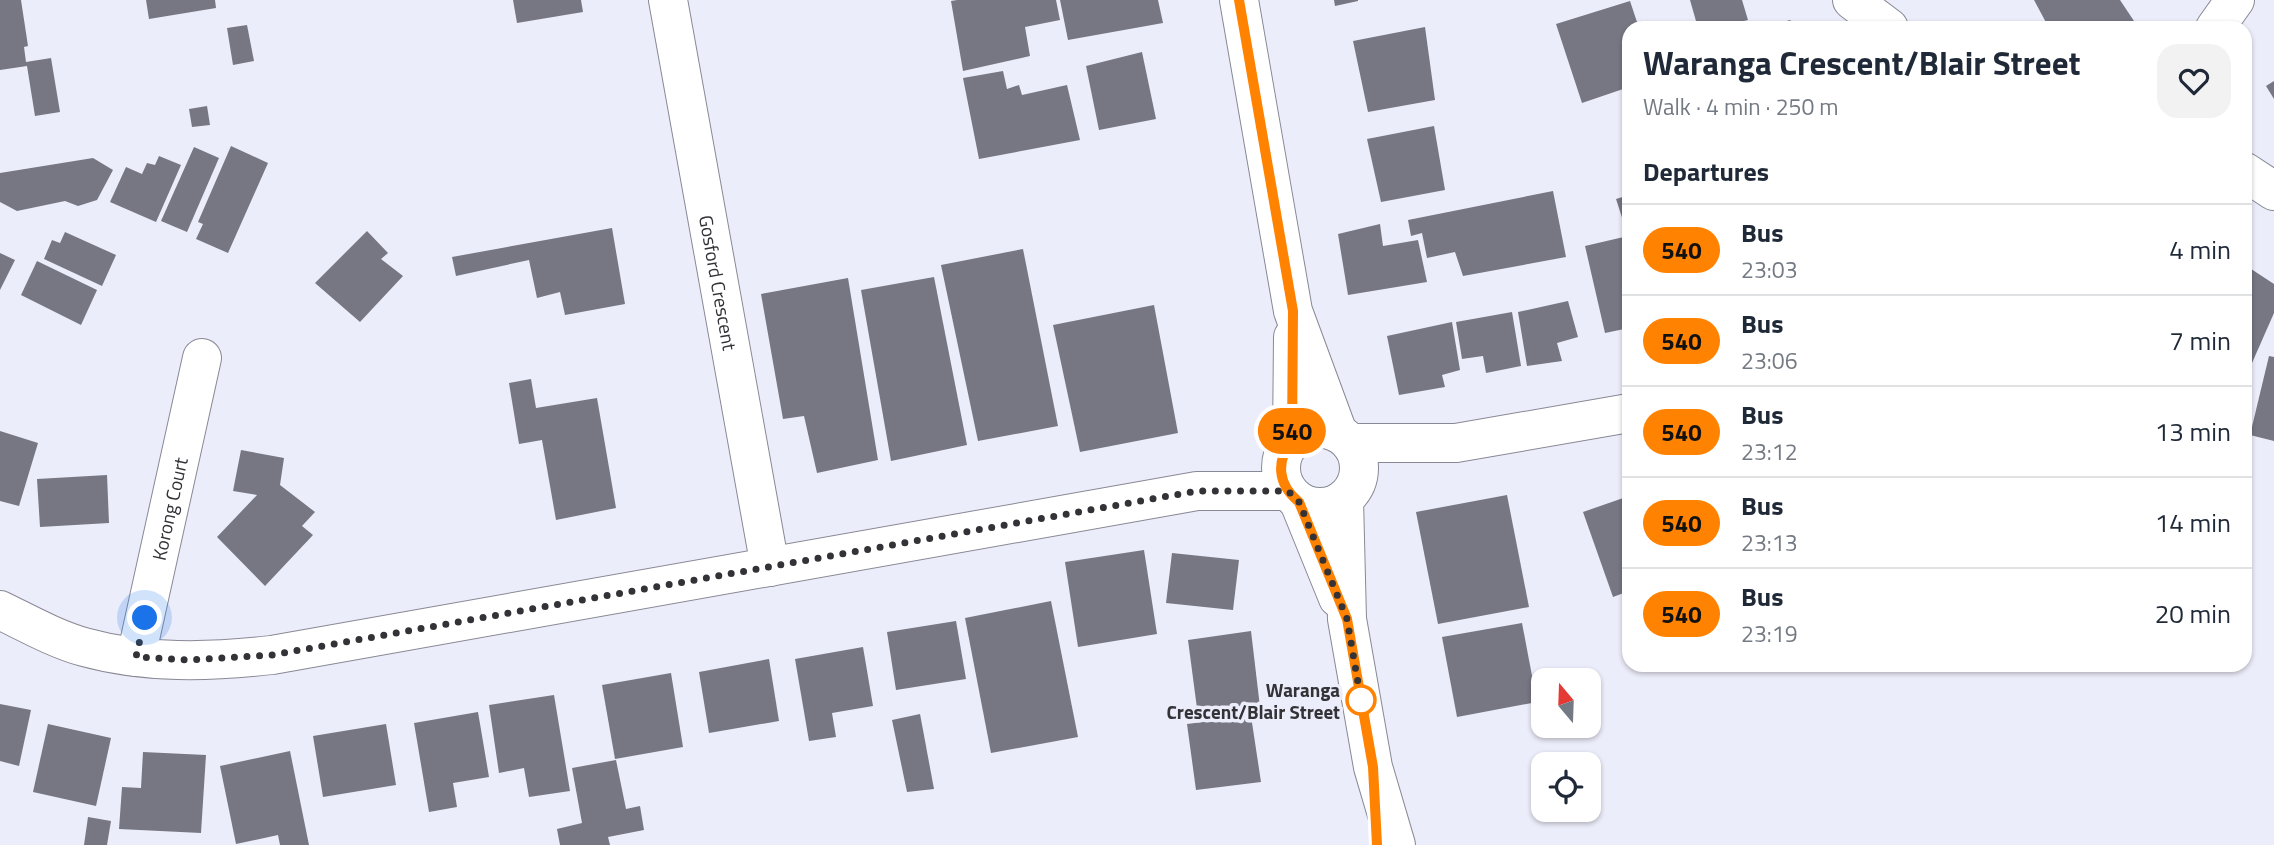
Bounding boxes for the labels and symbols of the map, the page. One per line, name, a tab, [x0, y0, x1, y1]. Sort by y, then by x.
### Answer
street label: Gosford Crescent	[692, 212, 745, 353]
line badge: 540	[1252, 408, 1332, 454]
street label: Korong Court	[143, 454, 194, 563]
your location	[127, 600, 162, 635]
north arrow	[1531, 668, 1601, 738]
place label: Waranga Crescent/Blair Street	[1167, 675, 1340, 726]
marker: Waranga Crescent/Blair Street	[1346, 685, 1376, 715]

